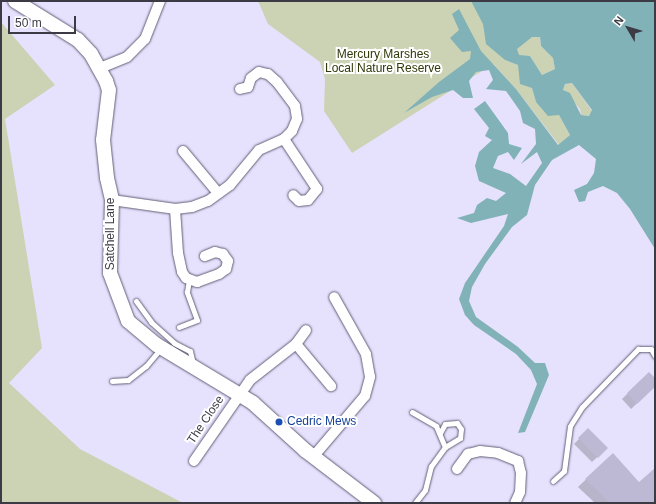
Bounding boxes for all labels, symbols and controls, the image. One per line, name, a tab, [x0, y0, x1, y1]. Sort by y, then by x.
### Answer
scale bar	[10, 8, 78, 34]
north arrow	[608, 8, 648, 48]
text: N	[611, 14, 626, 27]
text: 50 m	[15, 16, 42, 30]
park label: Mercury Marshes Local Nature Reserve	[325, 48, 441, 76]
street label: Satchell Lane	[104, 198, 118, 270]
street label: The Close	[185, 393, 227, 447]
place label: Cedric Mews	[287, 415, 356, 429]
marker: Cedric Mews	[274, 417, 284, 427]

